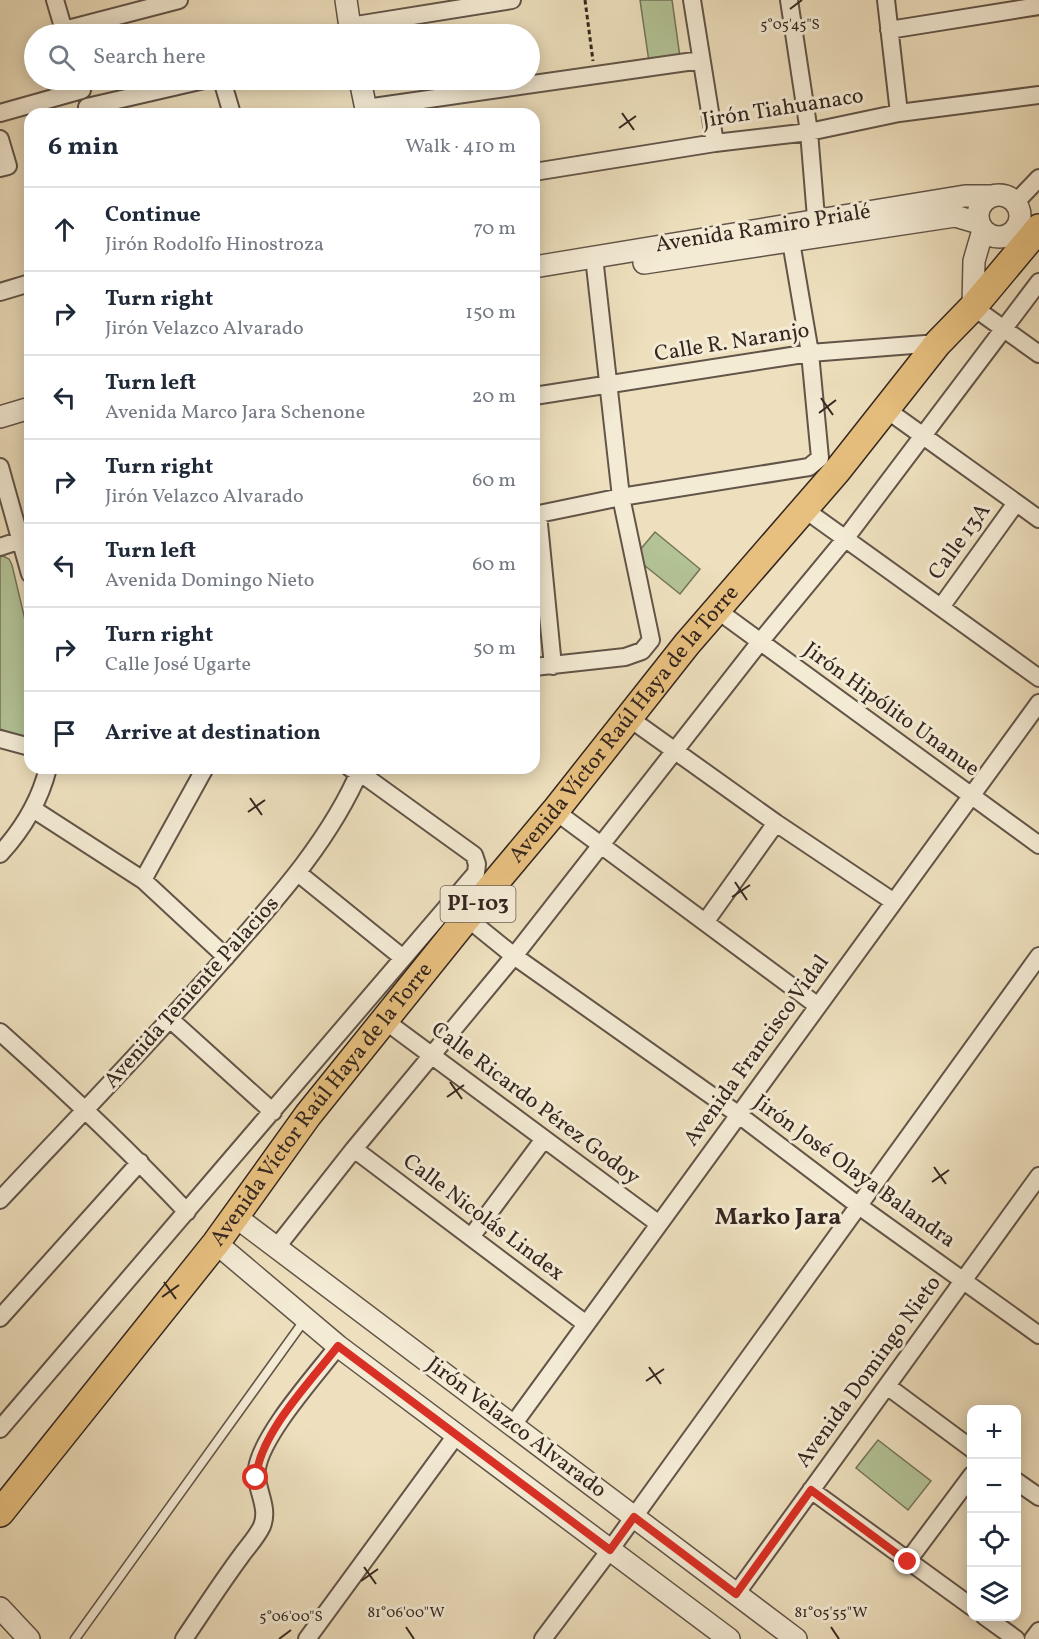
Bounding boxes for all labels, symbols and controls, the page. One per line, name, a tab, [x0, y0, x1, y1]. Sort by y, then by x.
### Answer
text: 5°05'45"S	[760, 15, 820, 36]
search box	[24, 24, 540, 90]
icon: search	[45, 41, 78, 74]
text: Search here	[93, 42, 206, 73]
street label: Jirón Tiahuanaco	[700, 81, 866, 137]
text: 6 min	[48, 129, 119, 165]
text: Walk · 410 m	[405, 133, 516, 161]
street label: Avenida Ramiro Prialé	[653, 197, 873, 261]
text: Continue	[105, 200, 201, 231]
icon: ahead	[48, 213, 81, 246]
text: 70 m	[473, 215, 516, 243]
text: Jirón Rodolfo Hinostroza	[105, 231, 324, 259]
text: Turn right	[105, 284, 213, 315]
icon: right	[48, 297, 81, 330]
text: 150 m	[465, 299, 516, 327]
text: Jirón Velazco Alvarado	[105, 315, 304, 343]
street label: Calle R. Naranjo	[652, 315, 812, 371]
text: Turn left	[105, 368, 196, 399]
icon: left	[48, 381, 81, 414]
text: 20 m	[472, 383, 516, 411]
text: Avenida Marco Jara Schenone	[105, 399, 365, 427]
text: Turn right	[105, 452, 213, 483]
icon: right	[48, 465, 81, 498]
text: 60 m	[472, 467, 516, 495]
text: Jirón Velazco Alvarado	[105, 483, 304, 511]
street label: Calle 13A	[921, 497, 999, 587]
text: Turn left	[105, 536, 196, 567]
icon: left	[48, 549, 81, 582]
text: 60 m	[472, 551, 516, 579]
text: Avenida Domingo Nieto	[105, 567, 314, 595]
street label: Avenida Víctor Raúl Haya de la Torre	[502, 579, 747, 870]
text: Turn right	[105, 620, 213, 651]
icon: right	[48, 633, 81, 666]
text: 50 m	[473, 635, 516, 663]
street label: Jirón Hipólito Unanue	[796, 635, 986, 785]
text: Calle José Ugarte	[105, 651, 251, 679]
icon: arrive	[48, 717, 81, 750]
text: Arrive at destination	[105, 718, 321, 749]
road number: PI-103	[440, 886, 516, 922]
street label: Avenida Teniente Palacios	[97, 890, 287, 1096]
street label: Avenida Francisco Vidal	[677, 949, 837, 1153]
street label: Avenida Víctor Raúl Haya de la Torre	[203, 956, 440, 1253]
street label: Calle Ricardo Pérez Godoy	[424, 1015, 646, 1193]
street label: Jirón José Olaya Balandra	[746, 1088, 962, 1256]
street label: Calle Nicolás Lindex	[396, 1147, 570, 1289]
district label: Marko Jara	[715, 1201, 841, 1235]
street label: Avenida Domingo Nieto	[789, 1270, 949, 1474]
street label: Jirón Velazco Alvarado	[419, 1350, 613, 1506]
map controls	[967, 1405, 1021, 1621]
button: +	[967, 1405, 1021, 1459]
button: −	[967, 1459, 1021, 1513]
route start	[242, 1464, 268, 1490]
button: locate	[967, 1513, 1021, 1567]
route end	[894, 1548, 920, 1574]
button: layers	[967, 1567, 1021, 1621]
text: 81°06'00"W	[367, 1603, 445, 1624]
text: 81°05'55"W	[794, 1603, 868, 1624]
text: 5°06'00"S	[259, 1607, 323, 1628]

